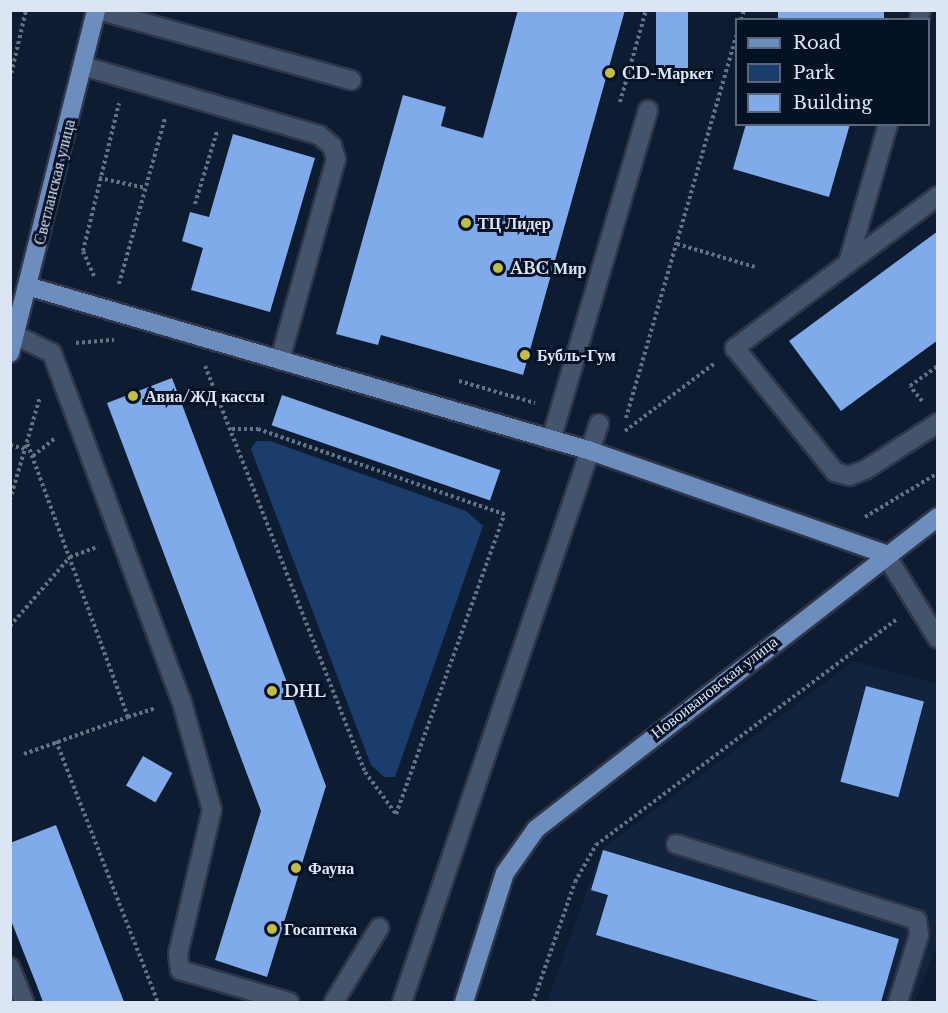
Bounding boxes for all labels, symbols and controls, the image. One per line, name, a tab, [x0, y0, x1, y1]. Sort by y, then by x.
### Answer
legend	[735, 18, 930, 126]
text: Road	[793, 32, 841, 54]
text: Park	[793, 62, 835, 84]
place label: CD-Маркет	[622, 63, 713, 83]
marker: CD-Маркет	[603, 66, 617, 80]
text: Building	[793, 92, 872, 114]
street label: Светланская улица	[29, 117, 79, 247]
place label: ТЦ Лидер	[478, 213, 551, 233]
marker: ТЦ Лидер	[459, 216, 473, 230]
place label: ABC Мир	[510, 258, 586, 278]
marker: ABC Мир	[491, 261, 505, 275]
place label: Бубль-Гум	[537, 345, 616, 365]
marker: Бубль-Гум	[518, 348, 532, 362]
place label: Авиа/ЖД кассы	[145, 386, 265, 406]
marker: Авиа/ЖД кассы	[126, 389, 140, 403]
street label: Новоивановская улица	[647, 632, 781, 742]
place label: DHL	[284, 681, 326, 701]
marker: DHL	[265, 684, 279, 698]
place label: Фауна	[308, 858, 354, 878]
marker: Фауна	[289, 861, 303, 875]
place label: Госаптека	[284, 919, 357, 939]
marker: Госаптека	[265, 922, 279, 936]

